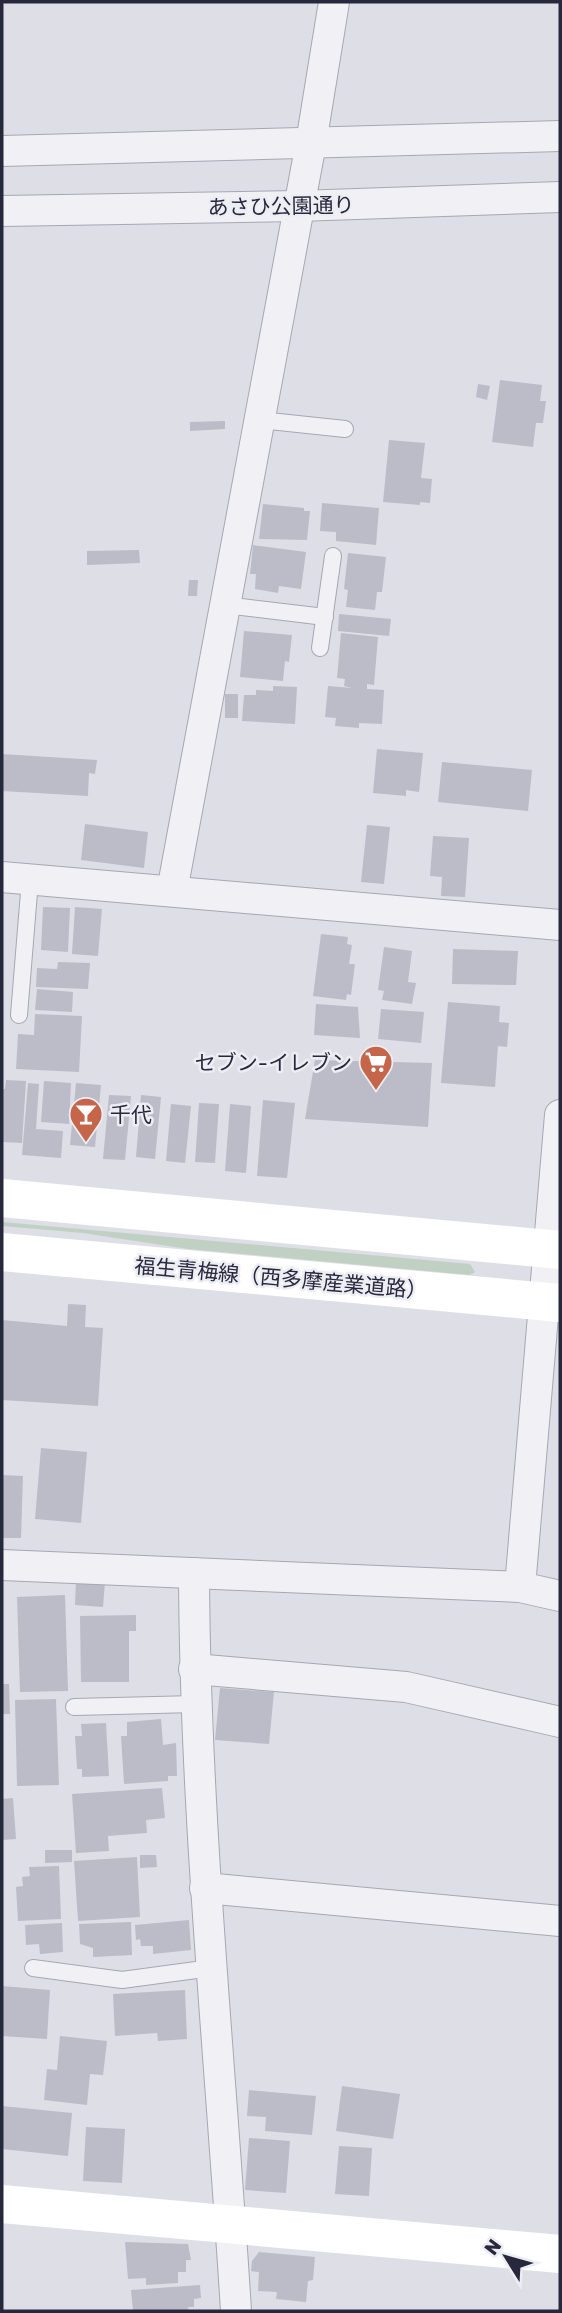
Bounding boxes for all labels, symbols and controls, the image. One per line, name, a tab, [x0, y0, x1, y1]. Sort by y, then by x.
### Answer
street label: あさひ公園通り	[207, 192, 355, 220]
supermarket icon: セブン-イレブン	[357, 1043, 395, 1092]
place label: セブン-イレブン	[195, 1050, 352, 1075]
bar icon: 千代	[67, 1095, 105, 1144]
place label: 千代	[110, 1102, 152, 1127]
street label: 福生青梅線（西多摩産業道路）	[133, 1253, 429, 1303]
north arrow	[471, 2222, 541, 2292]
text: N	[480, 2235, 506, 2259]

